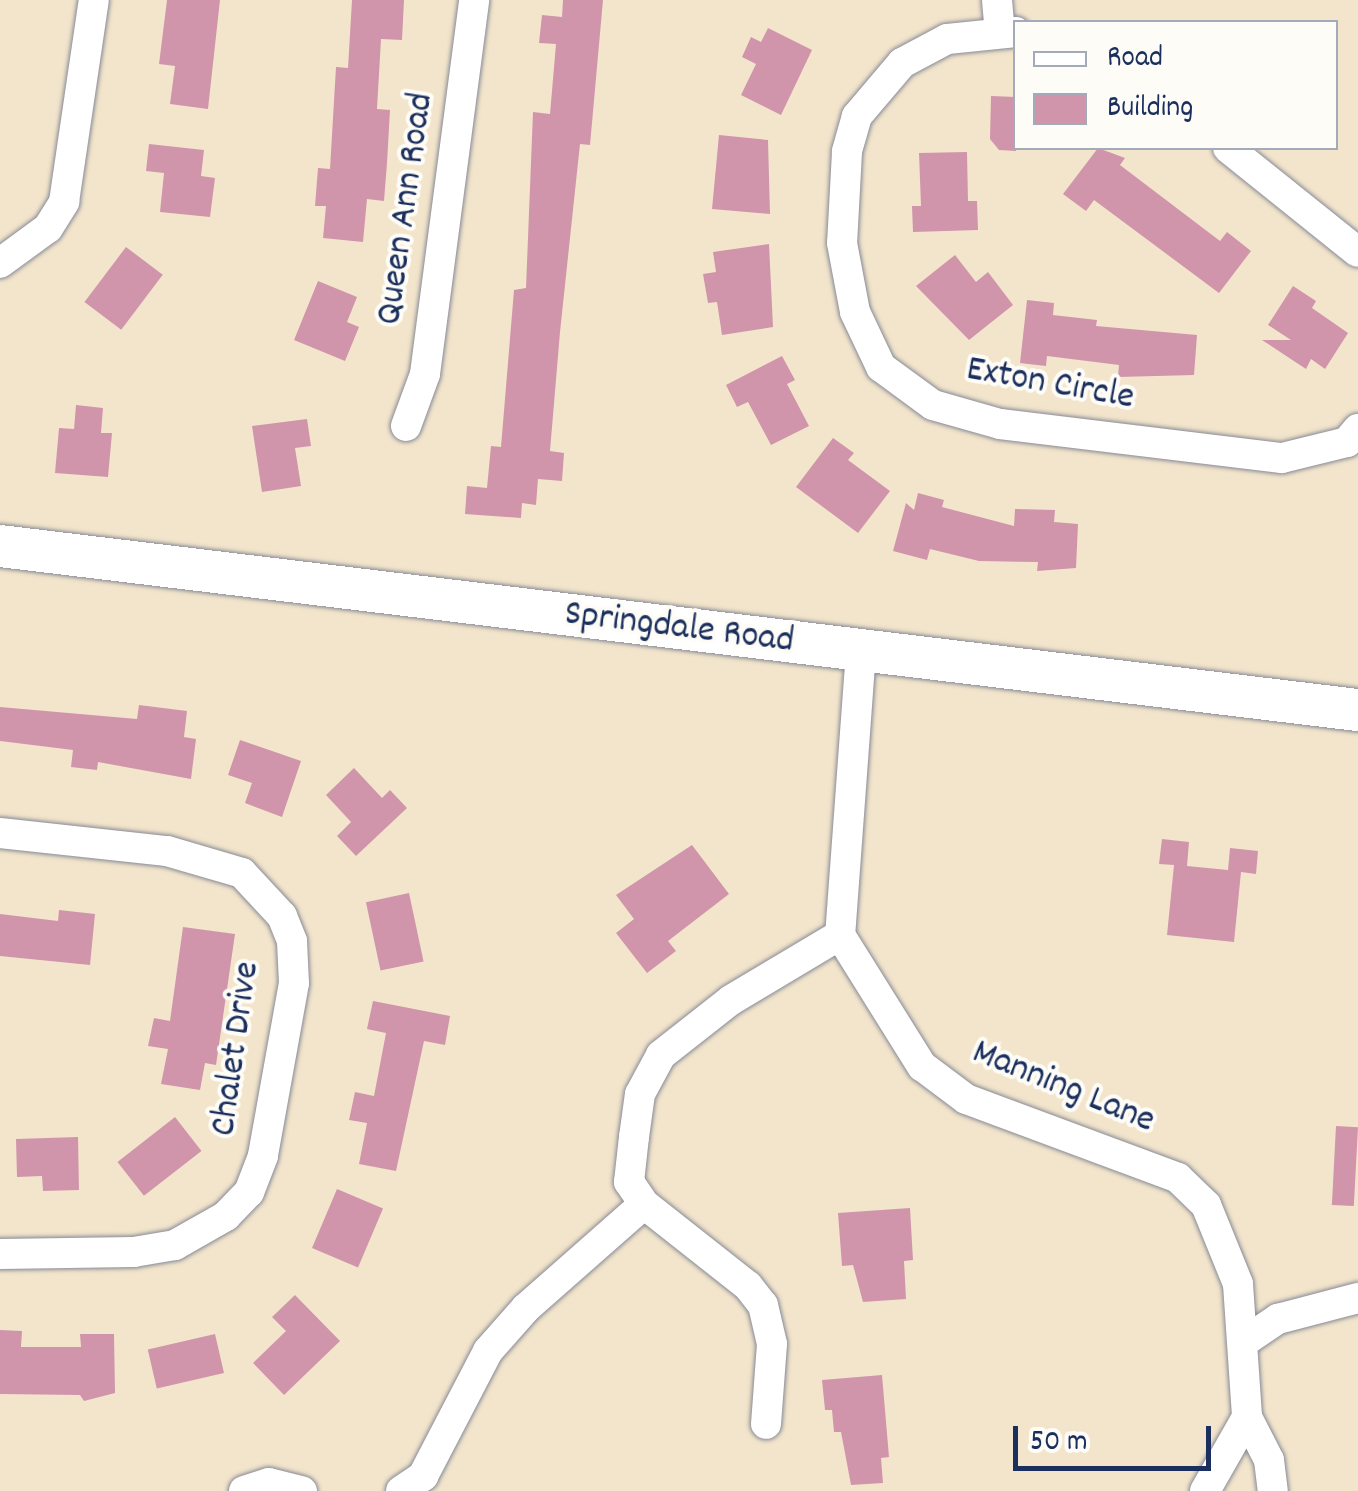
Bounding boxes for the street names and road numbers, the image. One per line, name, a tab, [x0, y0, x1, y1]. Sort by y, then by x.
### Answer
street label: Queen Ann Road	[368, 90, 446, 328]
street label: Exton Circle	[963, 348, 1137, 422]
street label: Springdale Road	[562, 592, 796, 666]
street label: Chalet Drive	[202, 959, 272, 1139]
street label: Manning Lane	[965, 1031, 1161, 1145]

